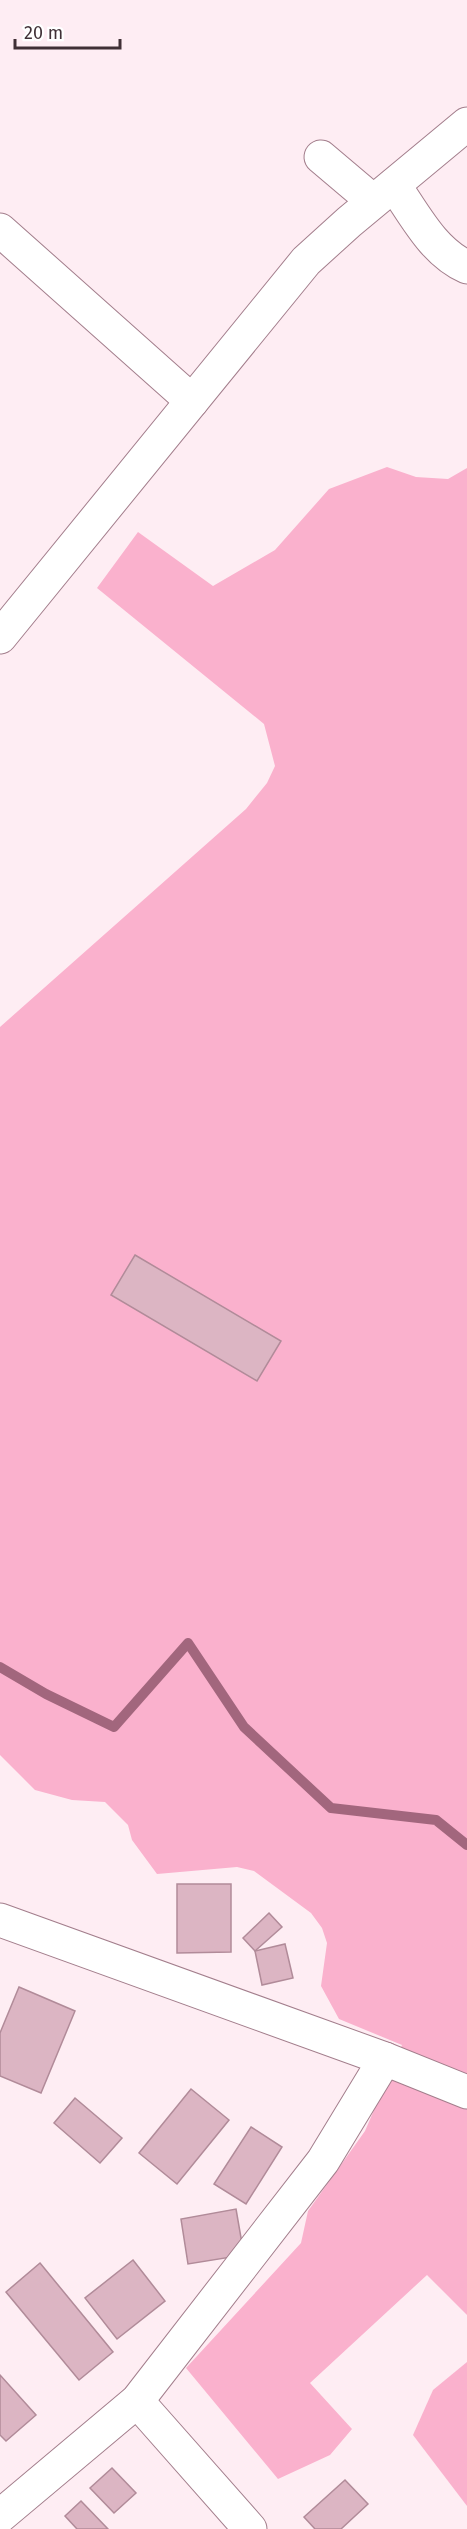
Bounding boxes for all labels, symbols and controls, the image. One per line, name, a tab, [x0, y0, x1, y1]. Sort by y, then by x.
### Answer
scale bar	[15, 12, 120, 50]
text: 20 m	[24, 22, 63, 44]

